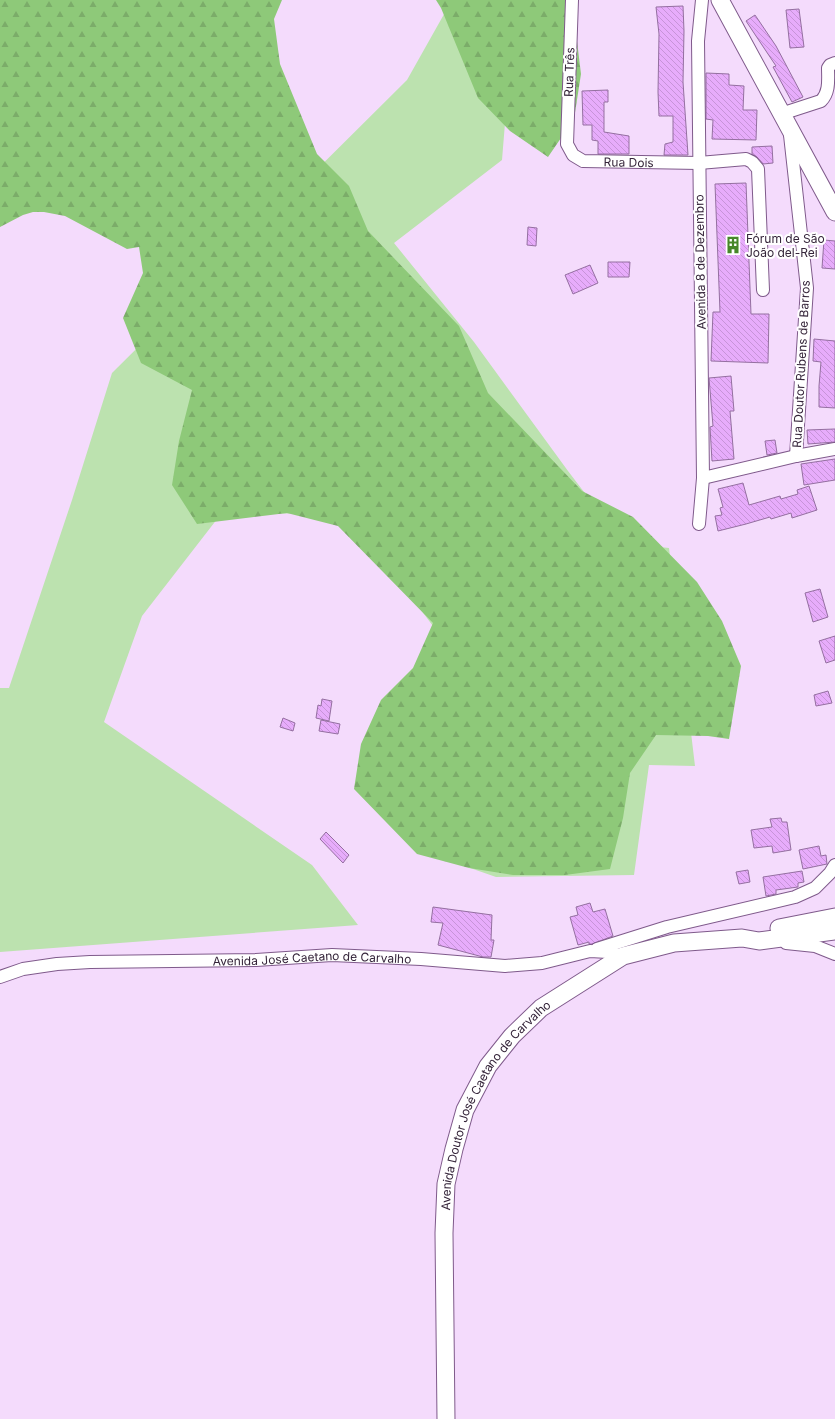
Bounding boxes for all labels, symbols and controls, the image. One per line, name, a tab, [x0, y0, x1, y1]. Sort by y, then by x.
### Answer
street label: Rua Três	[561, 47, 577, 97]
street label: Rua Dois	[604, 154, 654, 170]
street label: Avenida 8 de Dezembro	[691, 194, 709, 330]
place label: Fórum de São João del-Rei	[746, 231, 825, 260]
building icon: Fórum de São João del-Rei	[723, 235, 743, 255]
street label: Rua Doutor Rubens de Barros	[789, 280, 813, 448]
street label: Avenida José Caetano de Carvalho	[213, 948, 412, 968]
street label: Avenida Doutor José Caetano de Carvalho	[437, 997, 553, 1211]

